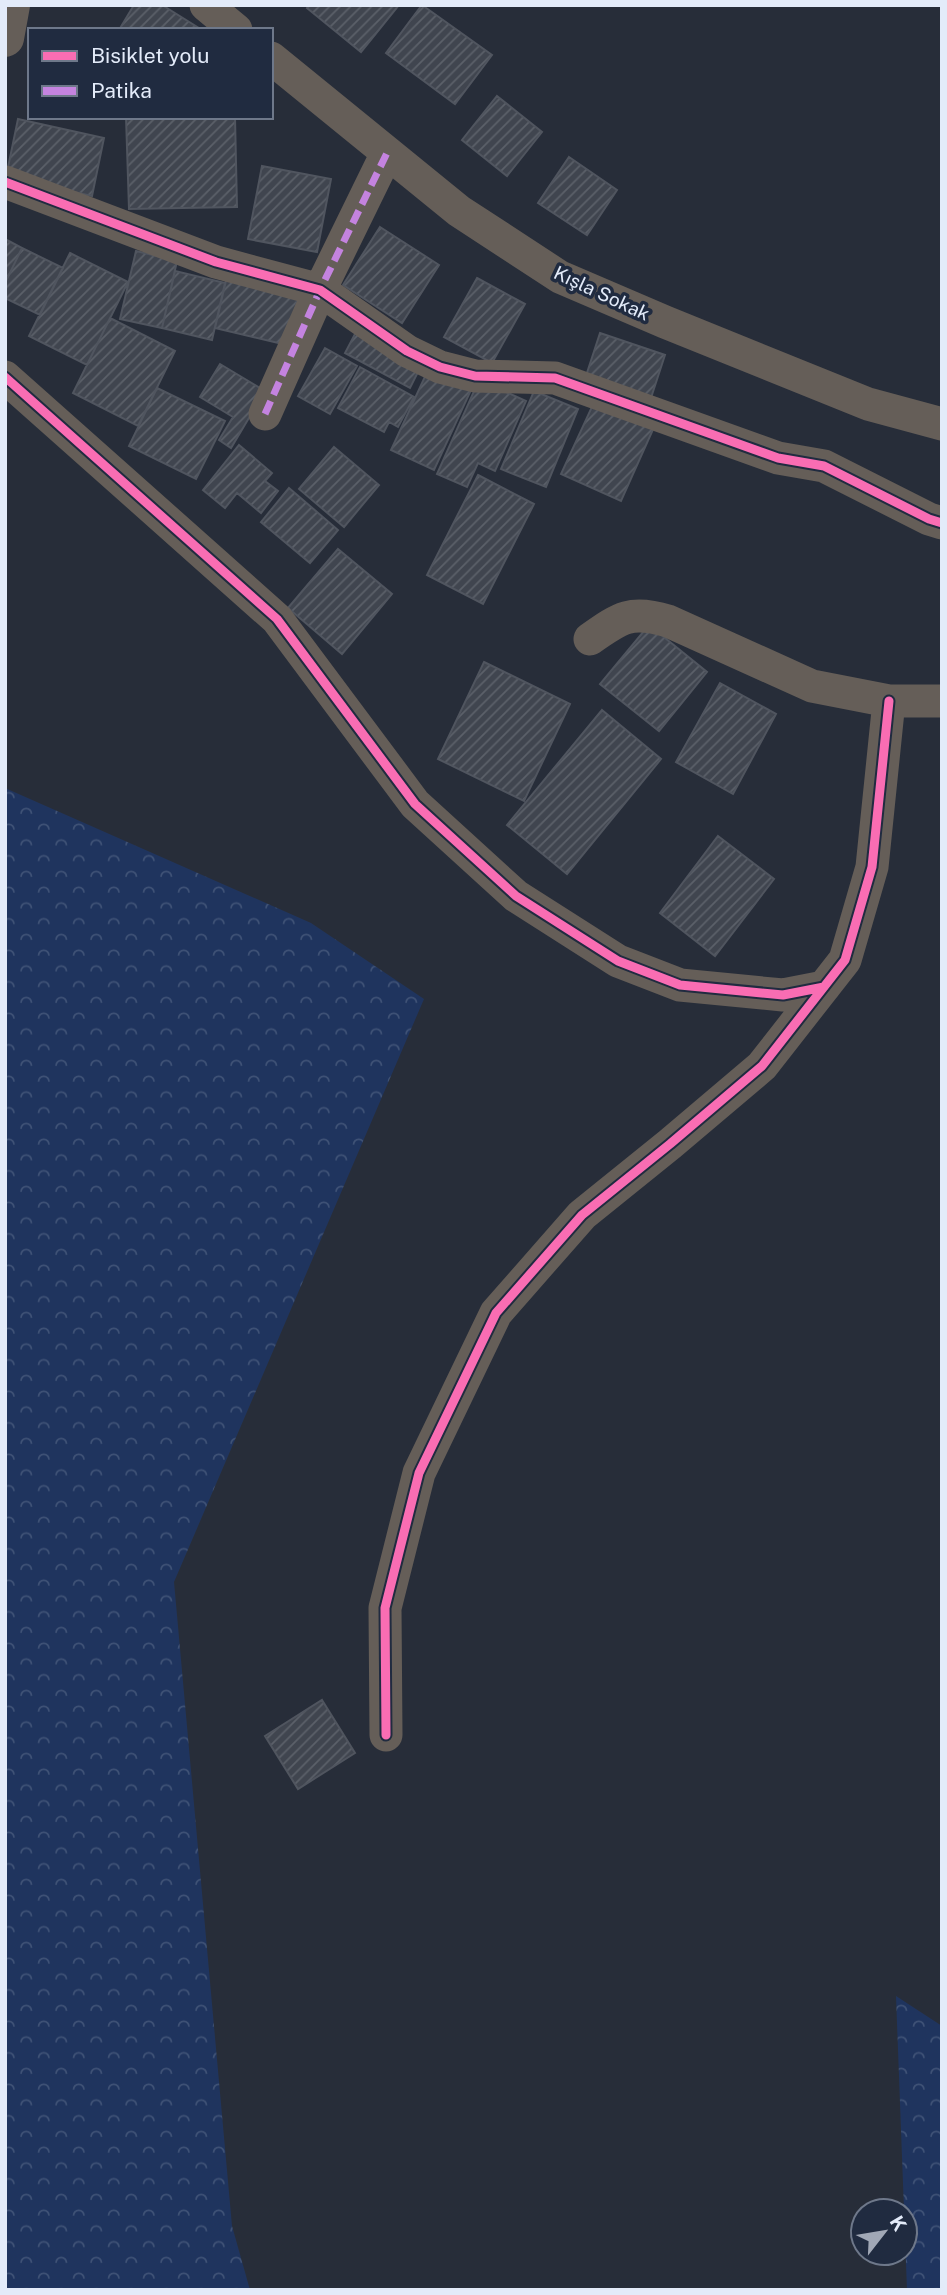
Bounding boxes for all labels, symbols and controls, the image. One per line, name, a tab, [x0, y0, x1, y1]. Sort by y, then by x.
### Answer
legend	[28, 28, 273, 119]
text: Bisiklet yolu	[91, 43, 210, 68]
text: Patika	[91, 78, 152, 103]
street label: Kışla Sokak	[551, 261, 654, 325]
north arrow	[849, 2197, 919, 2267]
text: K	[886, 2212, 912, 2235]

